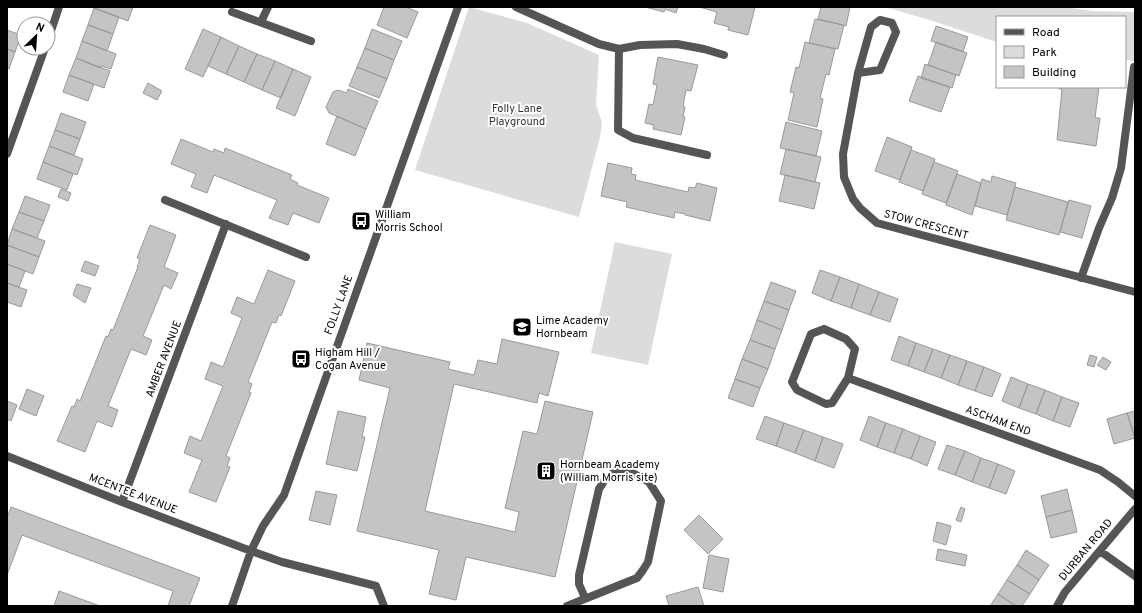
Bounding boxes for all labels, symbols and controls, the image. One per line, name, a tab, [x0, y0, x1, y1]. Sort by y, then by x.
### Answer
north arrow	[16, 16, 56, 56]
legend	[996, 16, 1126, 88]
text: N	[33, 20, 46, 36]
text: Road	[1032, 25, 1060, 41]
text: Park	[1032, 45, 1057, 61]
text: Building	[1032, 65, 1076, 81]
park label: Folly Lane Playground	[489, 102, 545, 129]
street label: STOW CRESCENT	[882, 207, 970, 243]
place label: William Morris School	[375, 208, 443, 235]
bus stop icon: William Morris School	[350, 210, 372, 232]
street label: FOLLY LANE	[322, 273, 356, 337]
place label: Lime Academy Hornbeam	[536, 314, 609, 341]
school or university icon: Lime Academy Hornbeam	[511, 316, 533, 338]
street label: AMBER AVENUE	[143, 319, 185, 399]
place label: Higham Hill / Cogan Avenue	[315, 346, 386, 373]
bus stop icon: Higham Hill / Cogan Avenue	[290, 348, 312, 370]
street label: ASCHAM END	[963, 403, 1033, 439]
place label: Hornbeam Academy (William Morris site)	[560, 458, 660, 485]
building icon: Hornbeam Academy (William Morris site)	[535, 460, 557, 482]
street label: MCENTEE AVENUE	[87, 471, 179, 517]
street label: DURBAN ROAD	[1056, 516, 1116, 584]

